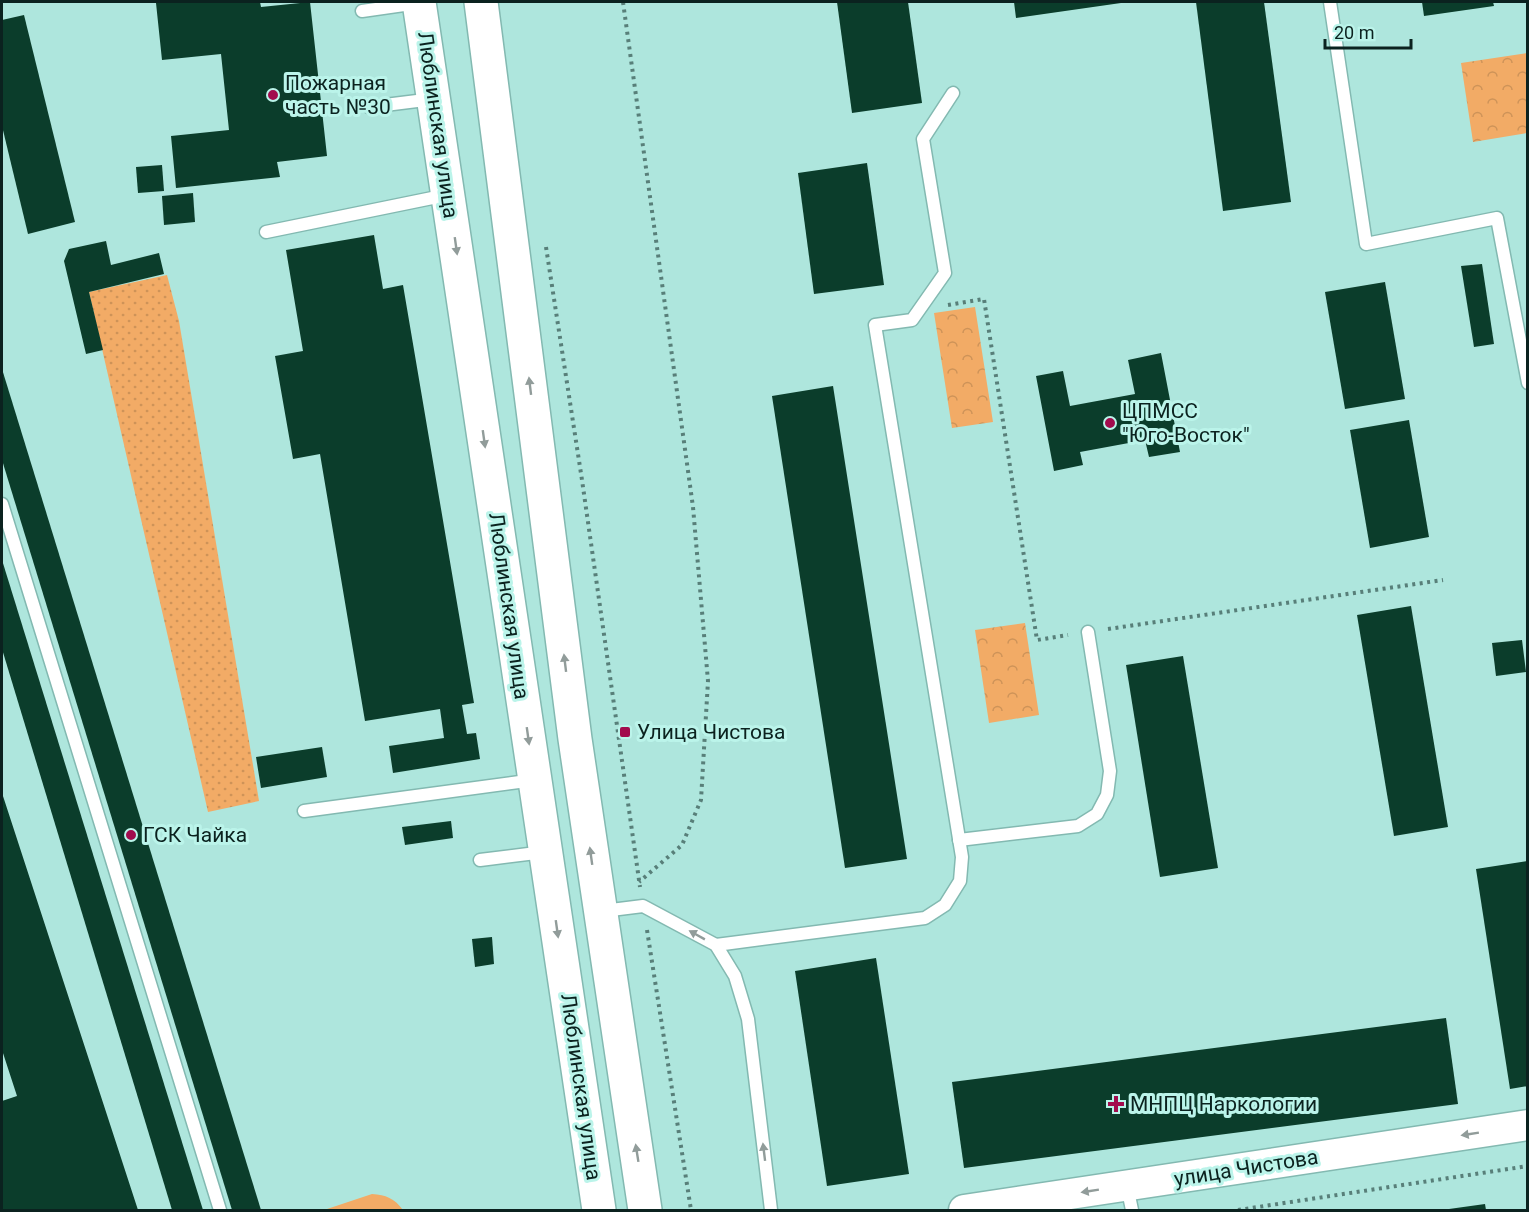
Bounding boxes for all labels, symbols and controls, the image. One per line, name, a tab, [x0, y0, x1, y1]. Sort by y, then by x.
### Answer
scale bar	[1325, 12, 1410, 50]
text: 20 m	[1334, 22, 1374, 43]
street label: Люблинская улица	[413, 30, 463, 220]
place label: Пожарная часть №30	[285, 71, 391, 119]
marker: Пожарная часть №30	[266, 88, 280, 102]
one-way arrow	[451, 237, 460, 256]
one-way arrow	[525, 377, 534, 396]
place label: ЦПМСС "Юго-Восток"	[1122, 399, 1250, 447]
marker: ЦПМСС "Юго-Восток"	[1103, 416, 1117, 430]
one-way arrow	[480, 430, 489, 449]
street label: Люблинская улица	[484, 511, 534, 701]
one-way arrow	[560, 653, 570, 672]
place label: Улица Чистова	[637, 720, 785, 744]
marker: Улица Чистова	[618, 725, 632, 739]
one-way arrow	[524, 727, 533, 746]
place label: ГСК Чайка	[143, 823, 247, 847]
marker: ГСК Чайка	[124, 828, 138, 842]
one-way arrow	[587, 846, 596, 865]
one-way arrow	[553, 919, 562, 938]
one-way arrow	[688, 930, 705, 940]
street label: Люблинская улица	[556, 992, 606, 1182]
place label: МНПЦ Наркологии	[1130, 1092, 1317, 1116]
marker: МНПЦ Наркологии	[1107, 1095, 1125, 1113]
one-way arrow	[1460, 1129, 1479, 1138]
one-way arrow	[632, 1143, 641, 1162]
one-way arrow	[759, 1143, 769, 1162]
street label: улица Чистова	[1172, 1145, 1320, 1191]
one-way arrow	[1080, 1187, 1099, 1196]

